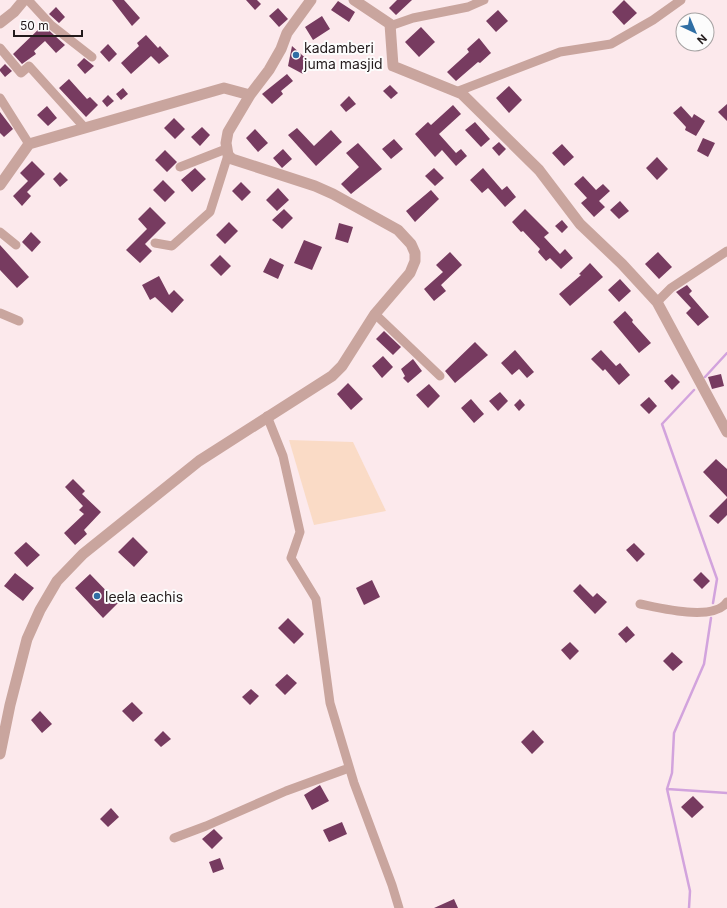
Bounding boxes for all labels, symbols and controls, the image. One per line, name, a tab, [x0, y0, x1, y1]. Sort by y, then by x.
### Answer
scale bar	[14, 12, 82, 38]
north arrow	[675, 12, 715, 52]
text: 50 m	[20, 18, 49, 33]
text: N	[694, 31, 710, 47]
place label: kadamberi juma masjid	[303, 39, 383, 72]
marker: kadamberi juma masjid	[291, 50, 301, 60]
place label: leela eachis	[105, 588, 183, 605]
marker: leela eachis	[92, 591, 102, 601]

